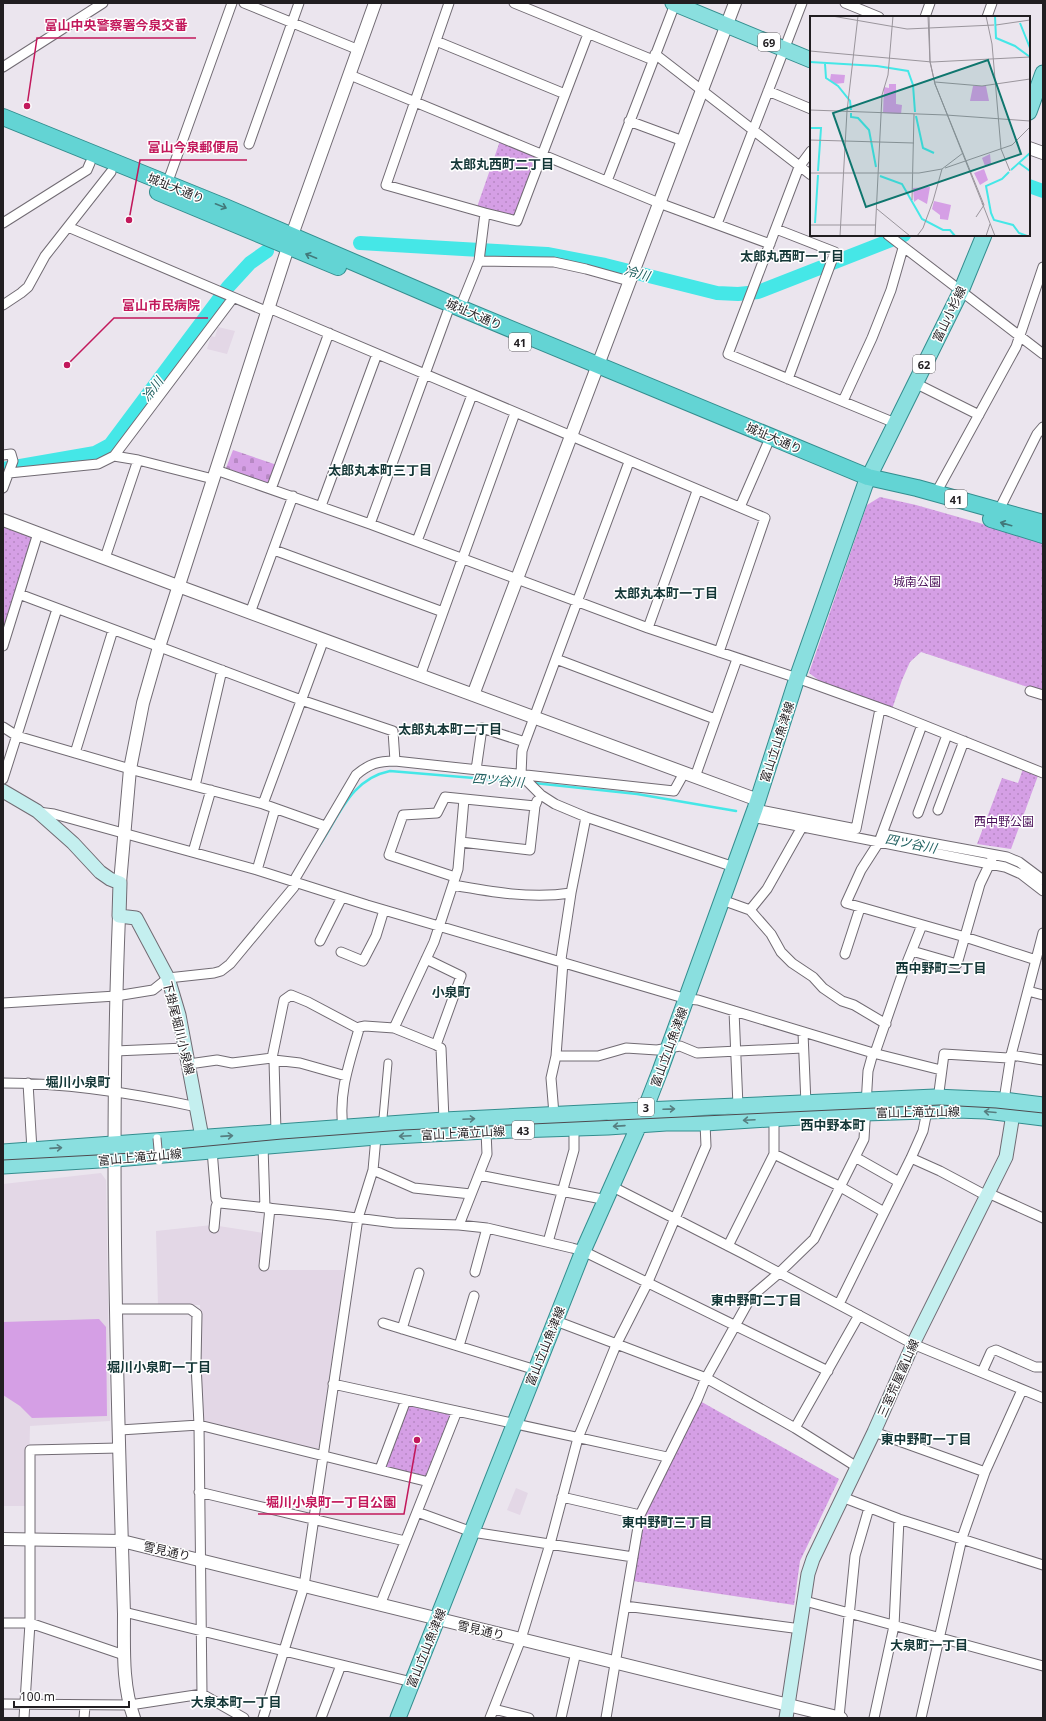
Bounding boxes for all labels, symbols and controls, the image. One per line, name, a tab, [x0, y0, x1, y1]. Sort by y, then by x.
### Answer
callout: 富山中央警察署今泉交番	[37, 13, 196, 38]
text: 富山中央警察署今泉交番	[44, 16, 188, 34]
inset map	[810, 16, 1030, 236]
road number: 69	[758, 33, 780, 51]
callout: 富山今泉郵便局	[140, 135, 247, 160]
text: 富山今泉郵便局	[147, 138, 239, 156]
district label: 太郎丸西町二丁目	[450, 155, 554, 173]
street label: 城址大通り	[145, 169, 207, 207]
one-way arrow	[214, 202, 226, 210]
district label: 太郎丸西町一丁目	[740, 247, 844, 265]
one-way arrow	[305, 251, 317, 259]
water label: 冷川	[622, 261, 654, 285]
street label: 富山小杉線	[928, 283, 970, 345]
callout: 富山市民病院	[114, 293, 208, 318]
street label: 城址大通り	[443, 294, 505, 334]
text: 富山市民病院	[122, 296, 200, 314]
road number: 41	[509, 333, 531, 351]
road number: 62	[913, 355, 935, 373]
water label: 冷川	[137, 372, 168, 405]
street label: 城址大通り	[743, 418, 805, 458]
district label: 太郎丸本町三丁目	[328, 461, 432, 479]
road number: 41	[945, 490, 967, 508]
one-way arrow	[999, 520, 1012, 527]
park label: 城南公園	[893, 573, 941, 590]
district label: 太郎丸本町一丁目	[614, 584, 718, 602]
street label: 富山立山魚津線	[756, 699, 798, 785]
district label: 太郎丸本町二丁目	[398, 720, 502, 738]
water label: 四ツ谷川	[471, 769, 527, 791]
park label: 西中野公園	[974, 813, 1034, 830]
water label: 四ツ谷川	[884, 829, 940, 857]
district label: 西中野町二丁目	[895, 959, 987, 977]
street label: 下掛尾堀川小泉線	[159, 979, 199, 1077]
district label: 小泉町	[431, 983, 471, 1001]
street label: 富山立山魚津線	[647, 1005, 691, 1089]
district label: 堀川小泉町	[45, 1073, 111, 1091]
road number: 3	[638, 1098, 654, 1116]
street label: 富山上滝立山線	[876, 1103, 960, 1121]
one-way arrow	[662, 1106, 675, 1113]
one-way arrow	[984, 1108, 997, 1115]
one-way arrow	[462, 1115, 475, 1123]
district label: 西中野本町	[800, 1116, 866, 1134]
one-way arrow	[743, 1117, 756, 1124]
road number: 43	[512, 1121, 534, 1139]
street label: 富山上滝立山線	[421, 1122, 505, 1144]
one-way arrow	[613, 1123, 626, 1130]
one-way arrow	[220, 1132, 233, 1139]
one-way arrow	[399, 1132, 412, 1139]
one-way arrow	[49, 1145, 62, 1152]
street label: 富山上滝立山線	[97, 1145, 183, 1169]
district label: 東中野町二丁目	[710, 1291, 802, 1309]
street label: 富山立山魚津線	[521, 1304, 569, 1388]
street label: 三室荒屋富山線	[873, 1336, 923, 1420]
district label: 堀川小泉町一丁目	[107, 1358, 211, 1376]
district label: 東中野町一丁目	[880, 1430, 972, 1448]
callout: 堀川小泉町一丁目公園	[258, 1489, 404, 1514]
text: 堀川小泉町一丁目公園	[266, 1493, 396, 1511]
district label: 東中野町三丁目	[621, 1513, 713, 1531]
street label: 雪見通り	[142, 1537, 192, 1565]
street label: 富山立山魚津線	[402, 1606, 450, 1690]
street label: 雪見通り	[456, 1616, 506, 1644]
district label: 大泉町一丁目	[890, 1636, 968, 1654]
scale bar	[14, 1683, 129, 1709]
text: 100 m	[20, 1688, 55, 1705]
district label: 大泉本町一丁目	[190, 1693, 282, 1711]

